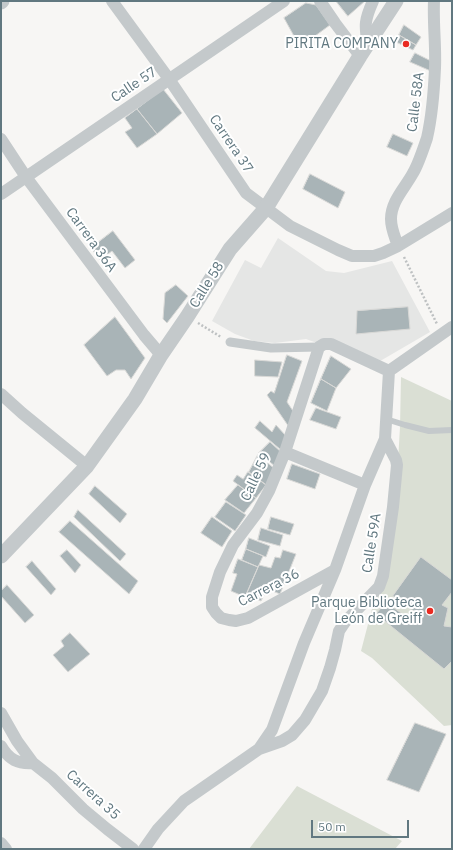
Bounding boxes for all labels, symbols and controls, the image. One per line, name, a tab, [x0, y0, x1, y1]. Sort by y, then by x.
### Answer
place label: PIRITA COMPANY	[285, 36, 398, 52]
marker: PIRITA COMPANY	[401, 39, 411, 49]
street label: Calle 57	[108, 64, 160, 106]
street label: Calle 58A	[404, 71, 428, 133]
street label: Carrera 37	[205, 112, 257, 176]
street label: Carrera 36A	[62, 204, 120, 276]
street label: Calle 58	[186, 259, 228, 311]
street label: Calle 59	[238, 450, 274, 504]
street label: Calle 59A	[359, 512, 385, 574]
street label: Carrera 36	[235, 565, 303, 611]
place label: Parque Biblioteca León de Greiff	[311, 595, 422, 628]
marker: Parque Biblioteca León de Greiff	[425, 606, 435, 616]
street label: Carrera 35	[63, 766, 123, 824]
scale bar	[313, 812, 411, 838]
text: 50 m	[318, 819, 346, 834]

